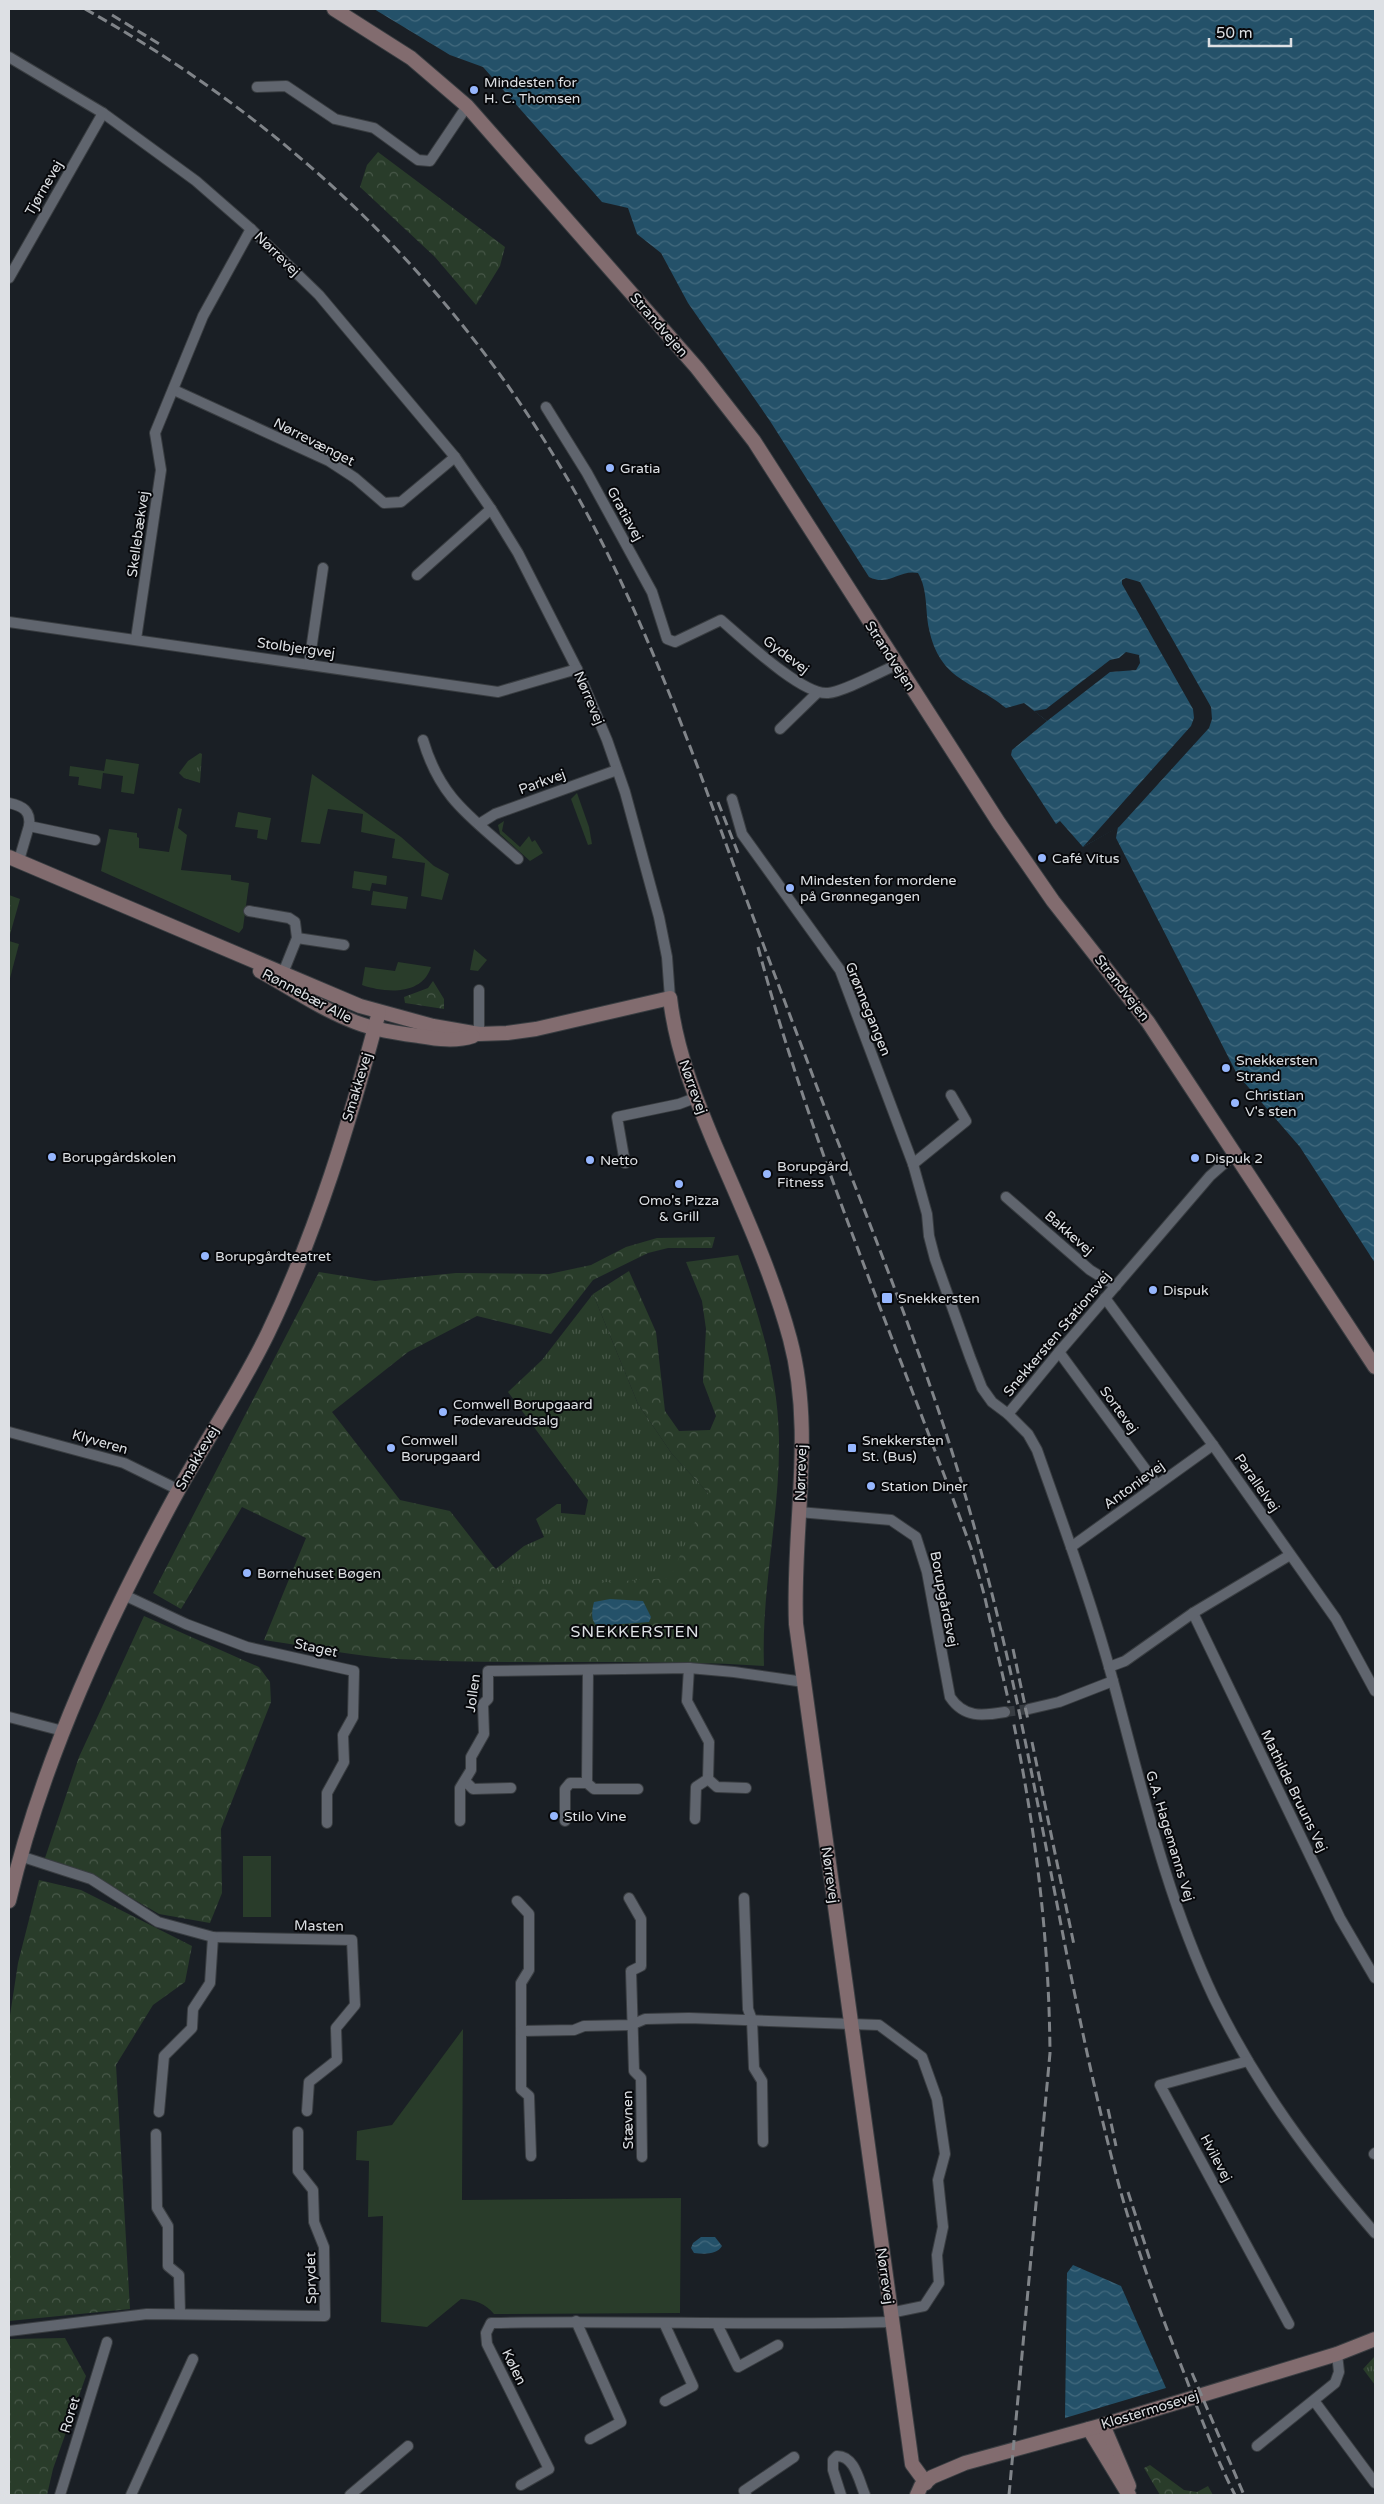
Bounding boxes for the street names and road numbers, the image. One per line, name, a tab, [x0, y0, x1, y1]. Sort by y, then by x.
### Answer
street label: Tjørnevej	[21, 157, 67, 219]
street label: Nørrevej	[251, 228, 303, 280]
street label: Strandvejen	[627, 289, 691, 361]
street label: Nørrevænget	[271, 414, 358, 470]
street label: Gratiavej	[603, 484, 647, 544]
street label: Skellebækvej	[124, 490, 152, 578]
street label: Strandvejen	[861, 618, 919, 694]
street label: Gydevej	[760, 632, 812, 678]
street label: Stolbjergvej	[256, 634, 336, 662]
street label: Nørrevej	[570, 669, 608, 727]
street label: Parkvej	[516, 766, 568, 798]
street label: Strandvejen	[1091, 951, 1153, 1025]
street label: Grønnegangen	[841, 960, 895, 1058]
street label: Rønnebær Alle	[259, 965, 355, 1027]
street label: Smakkevej	[338, 1051, 376, 1123]
street label: Nørrevej	[675, 1057, 711, 1117]
street label: Bakkevej	[1041, 1207, 1097, 1259]
street label: Snekkersten Stationsvej	[1000, 1268, 1114, 1400]
street label: Sortevej	[1096, 1383, 1142, 1437]
street label: Smakkevej	[172, 1423, 222, 1493]
street label: Klyveren	[70, 1426, 130, 1458]
street label: Nørrevej	[792, 1444, 810, 1502]
street label: Parallelvej	[1231, 1451, 1283, 1515]
street label: Antonievej	[1100, 1457, 1168, 1513]
street label: Borupgårdsvej	[926, 1550, 962, 1648]
street label: Staget	[293, 1635, 340, 1661]
street label: Jollen	[462, 1673, 484, 1713]
street label: Mathilde Bruuns Vej	[1257, 1727, 1331, 1855]
street label: G.A. Hagemanns Vej	[1142, 1769, 1198, 1903]
street label: Nørrevej	[818, 1846, 842, 1904]
street label: Masten	[294, 1917, 344, 1935]
street label: Stævnen	[619, 2090, 637, 2150]
street label: Hvilevej	[1196, 2131, 1236, 2185]
street label: Nørrevej	[873, 2247, 897, 2305]
street label: Sprydet	[302, 2251, 320, 2304]
street label: Kølen	[498, 2346, 530, 2388]
street label: Klostermosevej	[1099, 2387, 1201, 2433]
street label: Roret	[56, 2394, 84, 2435]

